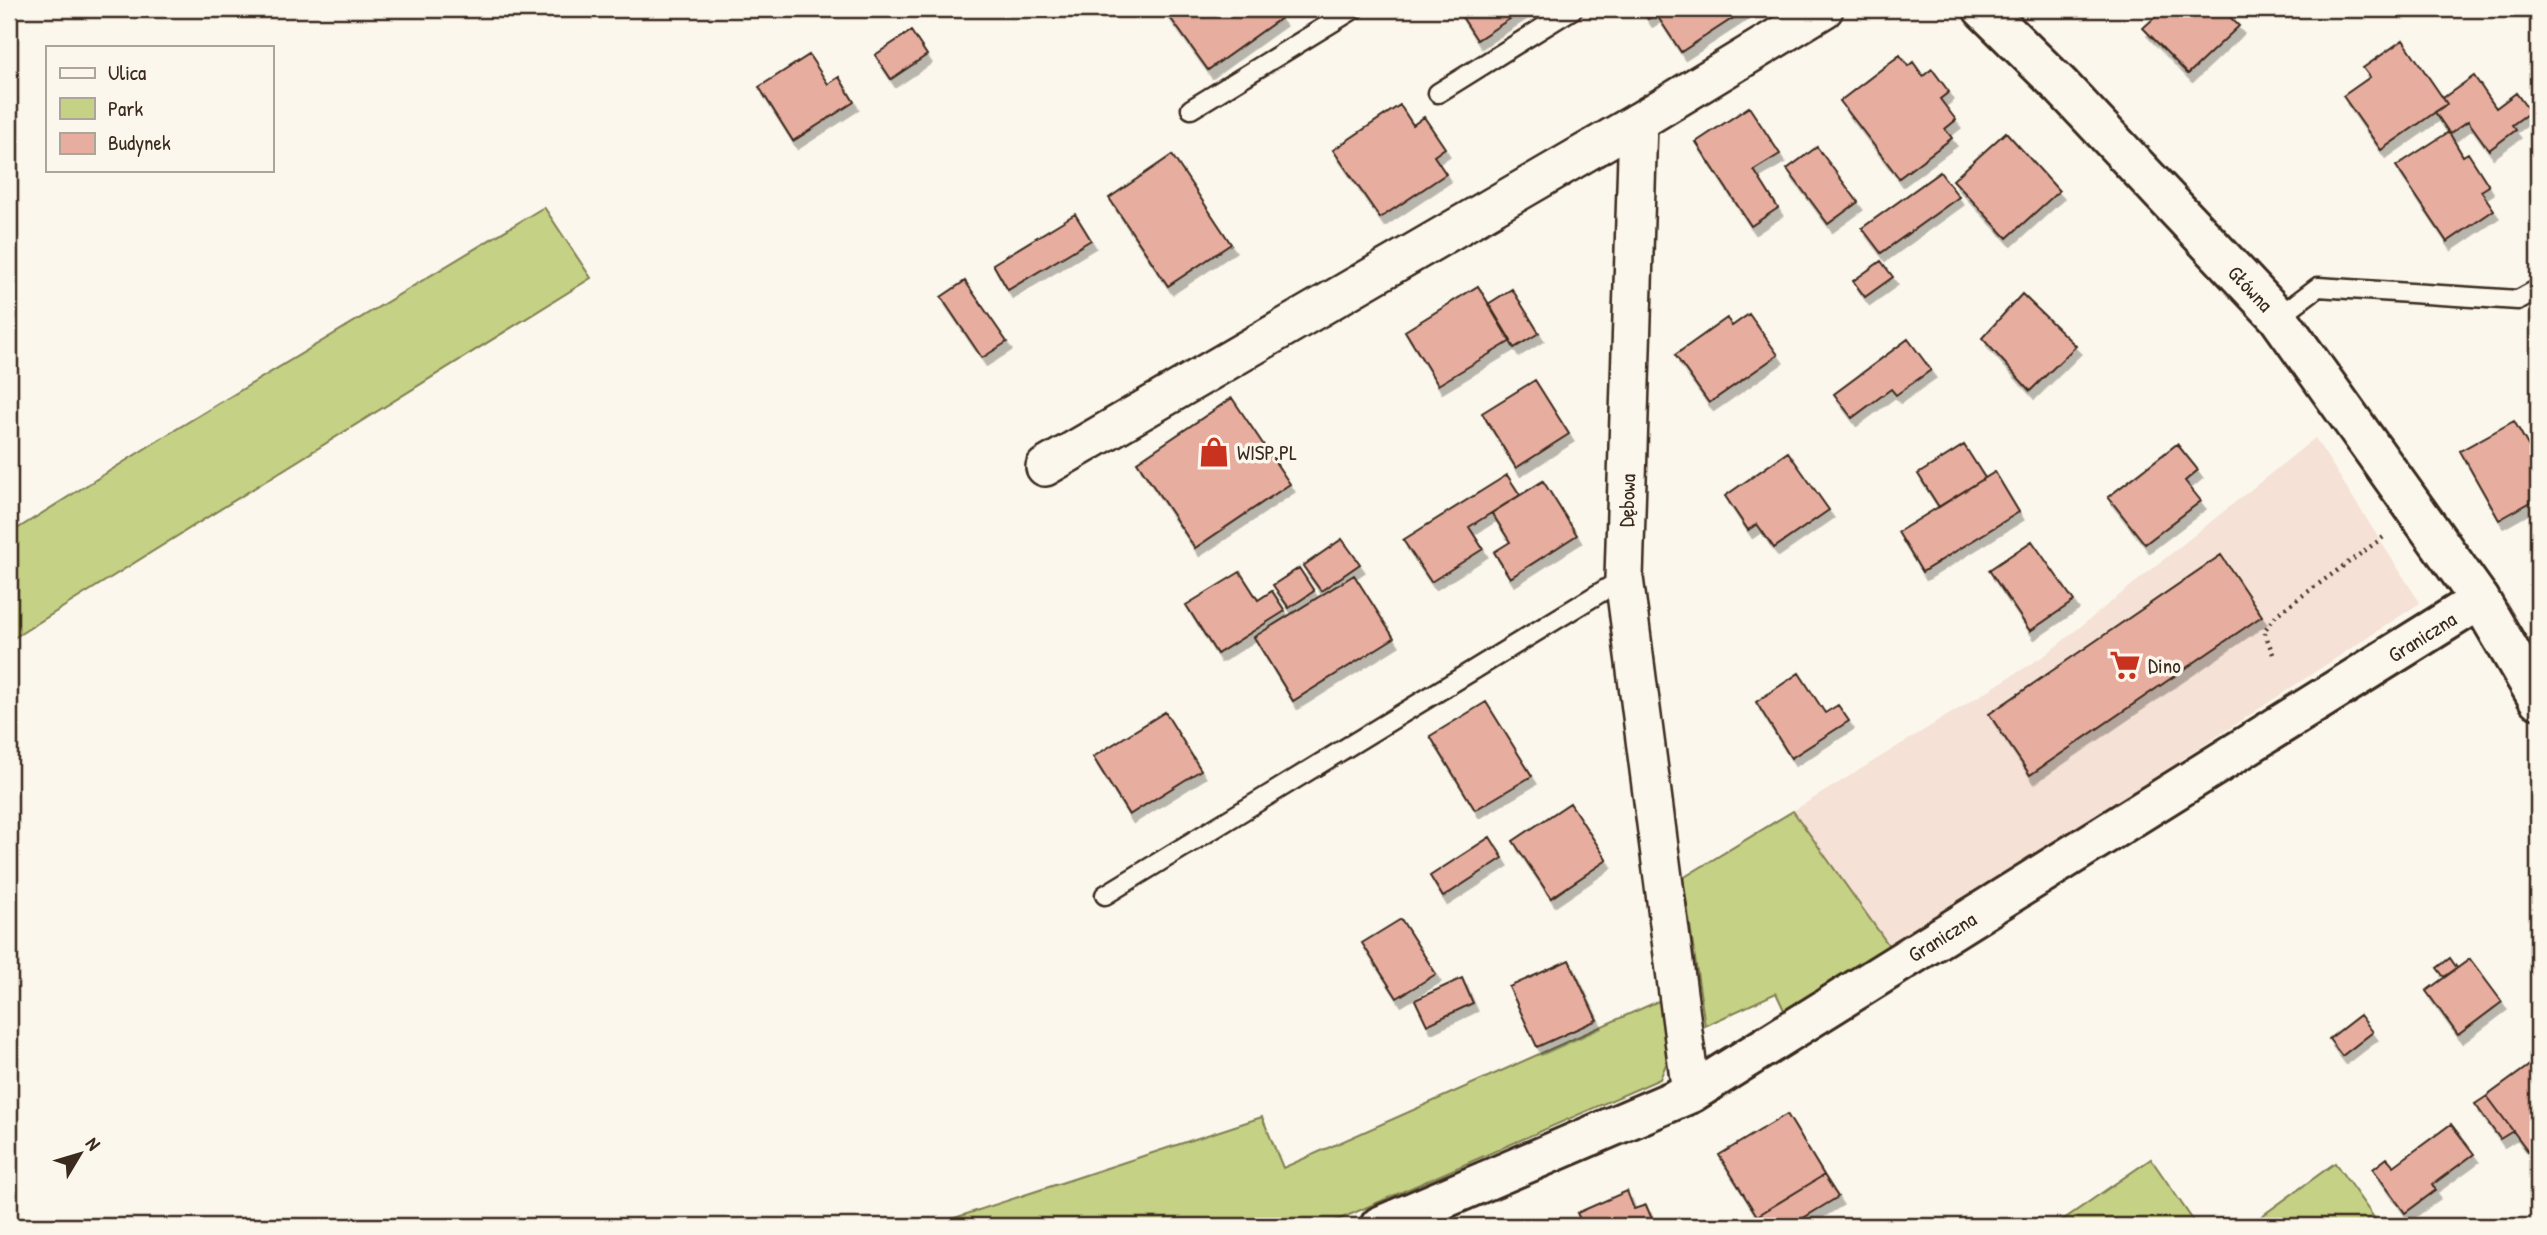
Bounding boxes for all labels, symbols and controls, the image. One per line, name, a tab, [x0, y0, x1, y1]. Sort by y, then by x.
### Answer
legend	[46, 46, 273, 172]
text: Ulica	[108, 58, 146, 87]
text: Park	[108, 94, 143, 123]
text: Budynek	[108, 128, 171, 157]
street label: Główna	[2222, 259, 2280, 318]
shop icon: WISP.PL	[1197, 435, 1231, 469]
place label: WISP.PL	[1237, 438, 1297, 467]
street label: Dębowa	[1611, 473, 1642, 528]
street label: Graniczna	[2382, 604, 2462, 669]
supermarket icon: Dino	[2108, 648, 2142, 682]
place label: Dino	[2148, 651, 2181, 680]
street label: Graniczna	[1902, 904, 1982, 969]
north arrow	[46, 1120, 116, 1190]
text: N	[80, 1132, 107, 1156]

